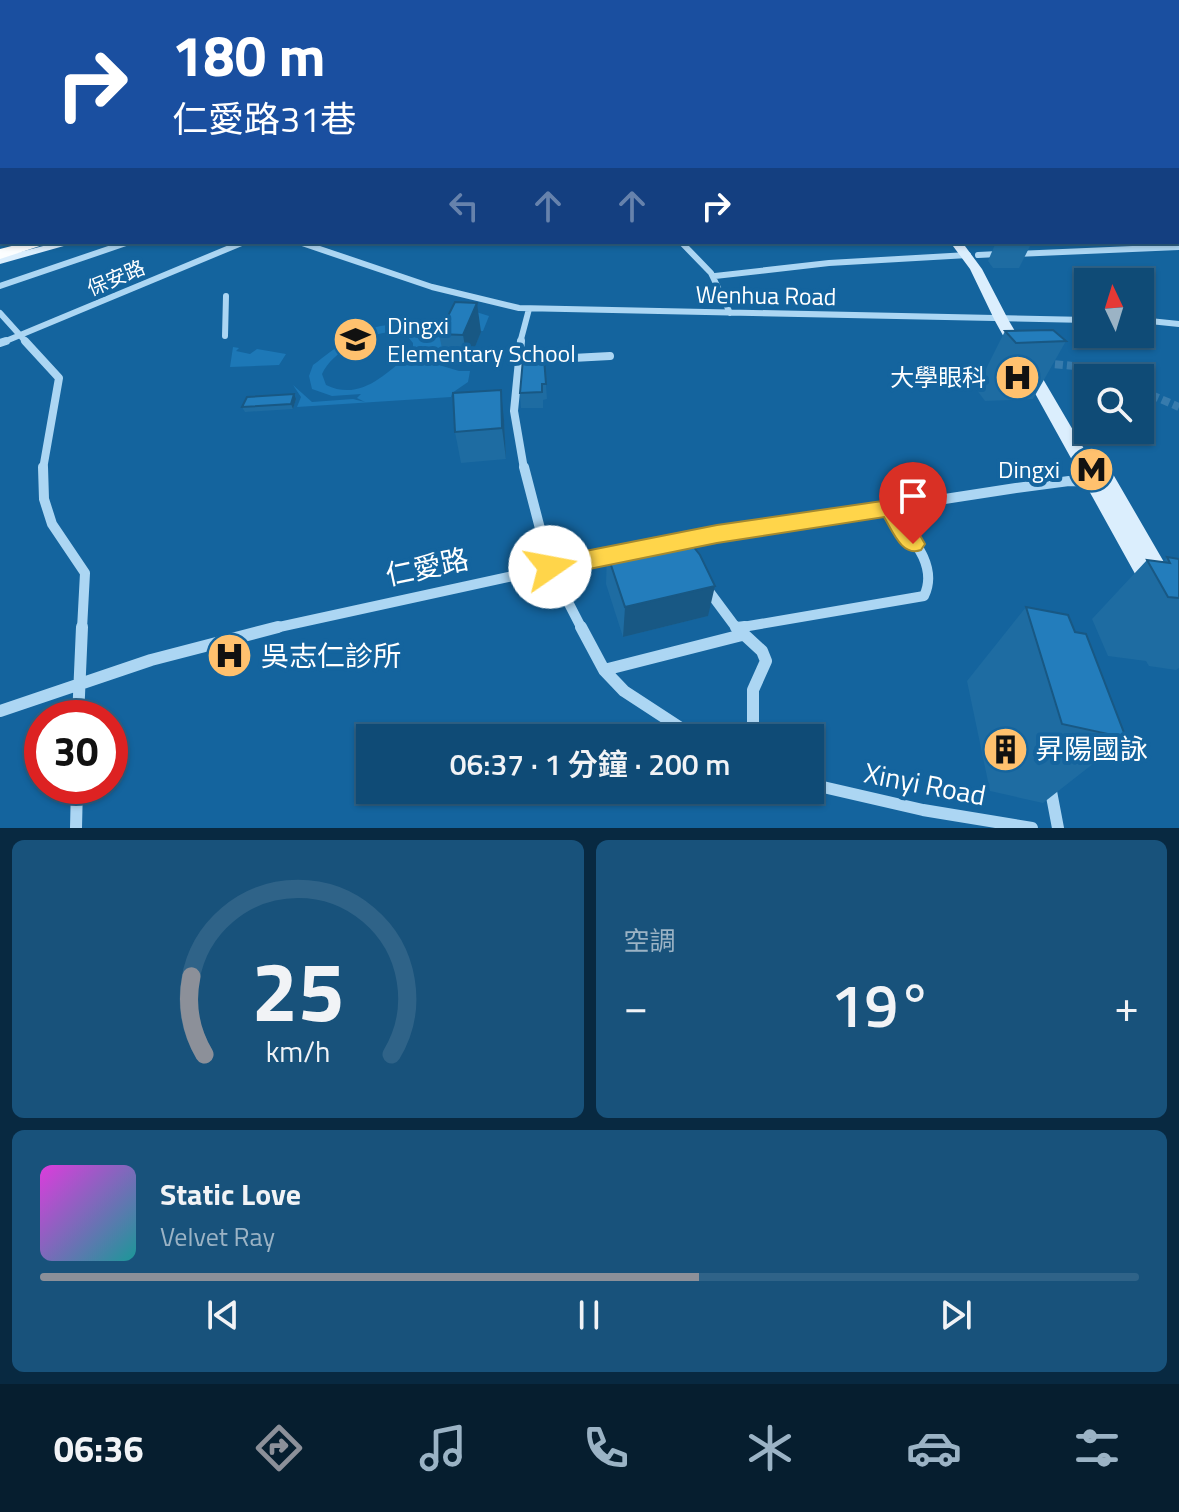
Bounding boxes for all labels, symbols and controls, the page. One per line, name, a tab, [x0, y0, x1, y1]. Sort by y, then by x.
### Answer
text: 180 m	[172, 13, 325, 98]
icon: right	[40, 32, 144, 136]
text: 仁愛路31巷	[172, 91, 356, 146]
icon: left	[442, 184, 486, 228]
icon: ahead	[526, 184, 570, 228]
icon: ahead	[610, 184, 654, 228]
icon: right	[694, 184, 738, 228]
street label: 保安路	[82, 252, 149, 304]
north arrow	[1074, 268, 1154, 348]
map controls	[1074, 268, 1154, 444]
street label: Wenhua Road	[695, 276, 837, 314]
place label: Dingxi Elementary School	[387, 307, 576, 371]
school or university icon: Dingxi Elementary School	[332, 316, 380, 364]
hospital icon: 大學眼科	[993, 354, 1041, 402]
place label: 大學眼科	[890, 359, 986, 395]
button: search	[1074, 364, 1154, 444]
metro station icon: Dingxi	[1067, 446, 1115, 494]
place label: Dingxi	[998, 451, 1060, 487]
pin	[879, 462, 947, 544]
icon: arrive	[891, 474, 935, 518]
position arrow	[508, 525, 592, 609]
street label: 仁愛路	[381, 537, 472, 596]
hospital icon: 吳志仁診所	[206, 632, 254, 680]
place label: 吳志仁診所	[261, 634, 401, 677]
speed limit sign: 30	[24, 700, 128, 804]
building icon: 昇陽國詠	[981, 725, 1029, 773]
place label: 昇陽國詠	[1036, 727, 1148, 770]
text: 06:37 · 1 分鐘 · 200 m	[450, 741, 730, 787]
street label: Xinyi Road	[861, 751, 990, 816]
text: 空調	[624, 921, 676, 960]
text: 25	[251, 927, 344, 1053]
text: 19°	[831, 959, 932, 1050]
text: −	[624, 972, 648, 1039]
text: +	[1114, 972, 1139, 1039]
text: km/h	[265, 1030, 330, 1073]
text: Static Love	[160, 1171, 301, 1217]
text: Velvet Ray	[160, 1217, 275, 1256]
icon: previous	[201, 1293, 245, 1337]
icon: pause	[567, 1293, 611, 1337]
icon: next	[934, 1293, 978, 1337]
icon: directions	[251, 1420, 307, 1476]
icon: music	[415, 1420, 471, 1476]
icon: phone	[578, 1420, 634, 1476]
icon: climate	[742, 1420, 798, 1476]
icon: car	[906, 1420, 962, 1476]
icon: filters	[1069, 1420, 1125, 1476]
text: 06:36	[54, 1421, 144, 1476]

